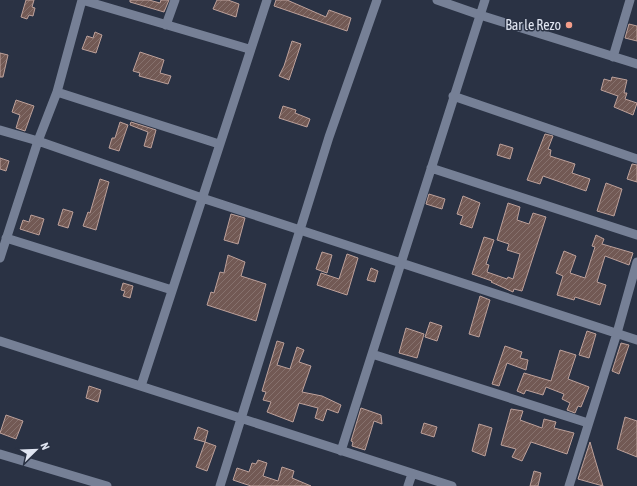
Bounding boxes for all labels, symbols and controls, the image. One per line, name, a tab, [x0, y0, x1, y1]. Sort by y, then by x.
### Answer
place label: Bar le Rezo	[505, 17, 561, 33]
marker: Bar le Rezo	[564, 20, 574, 30]
north arrow	[16, 430, 56, 470]
text: N	[38, 441, 52, 451]

